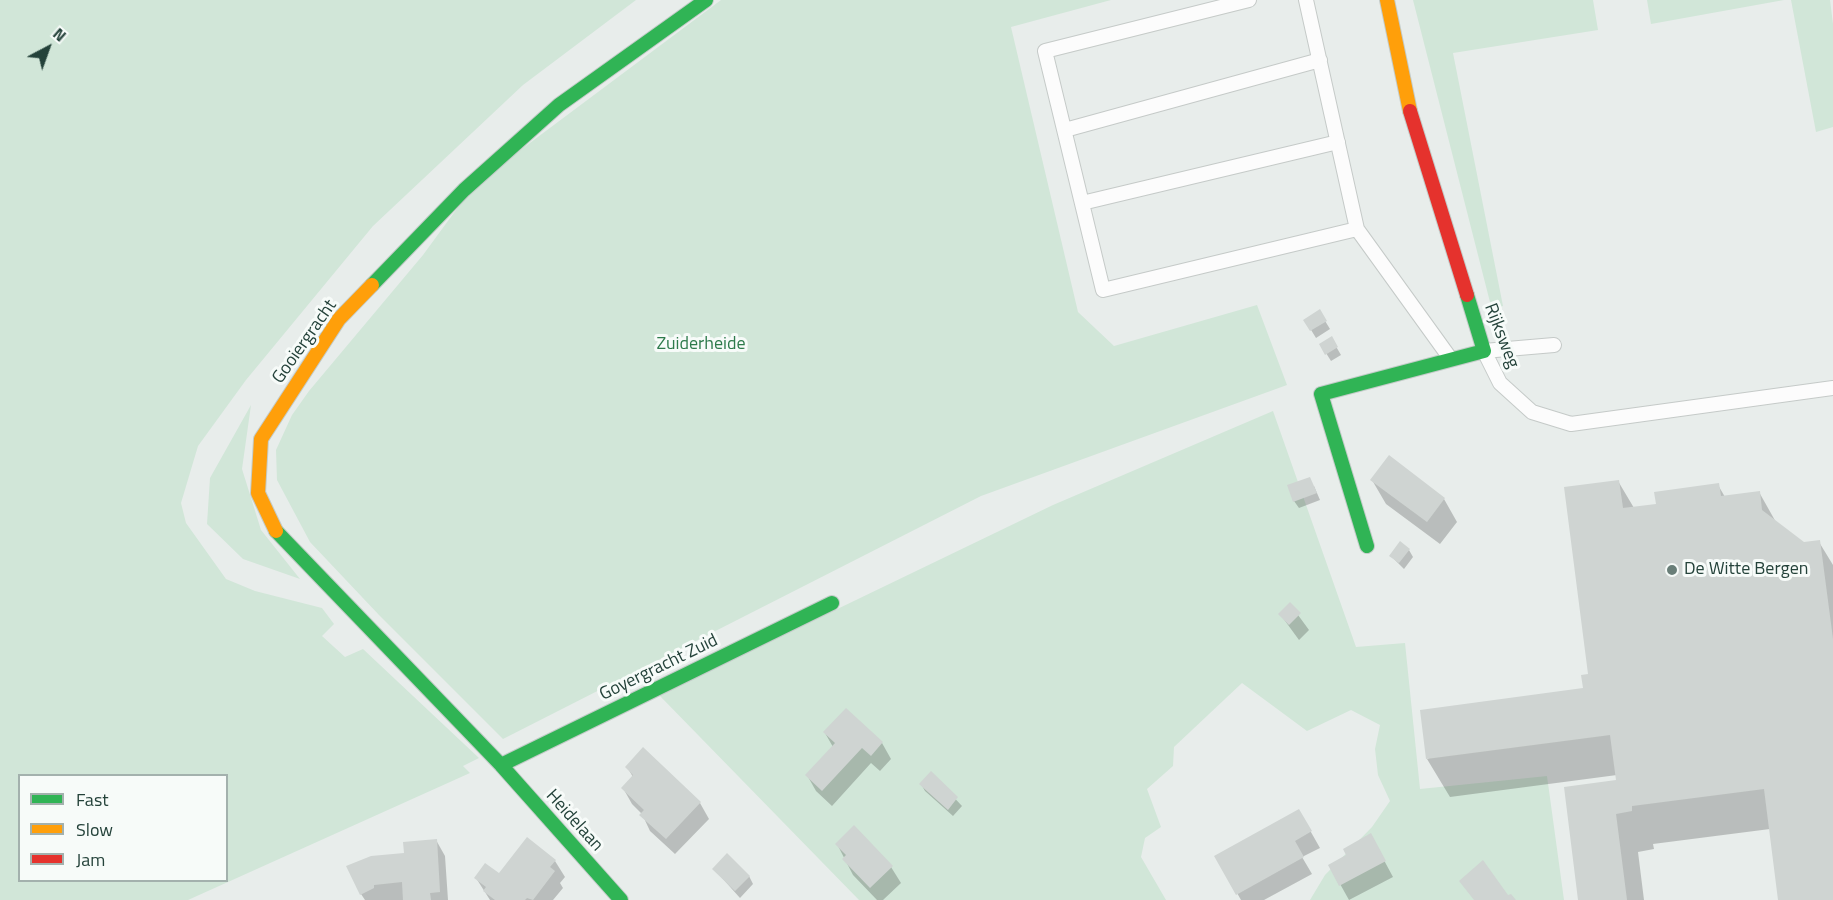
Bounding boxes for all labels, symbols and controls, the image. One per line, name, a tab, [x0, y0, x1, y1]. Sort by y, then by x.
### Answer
north arrow	[18, 18, 78, 78]
text: N	[48, 22, 72, 47]
street label: Gooiergracht	[268, 296, 342, 388]
street label: Rijksweg	[1479, 300, 1523, 372]
park label: Zuiderheide	[656, 334, 746, 356]
place label: De Witte Bergen	[1684, 559, 1809, 581]
marker: De Witte Bergen	[1665, 563, 1679, 577]
street label: Goyergracht Zuid	[596, 630, 722, 706]
legend	[18, 774, 228, 882]
text: Fast	[76, 786, 109, 813]
street label: Heidelaan	[541, 786, 607, 856]
text: Slow	[76, 816, 113, 843]
text: Jam	[76, 846, 105, 873]

